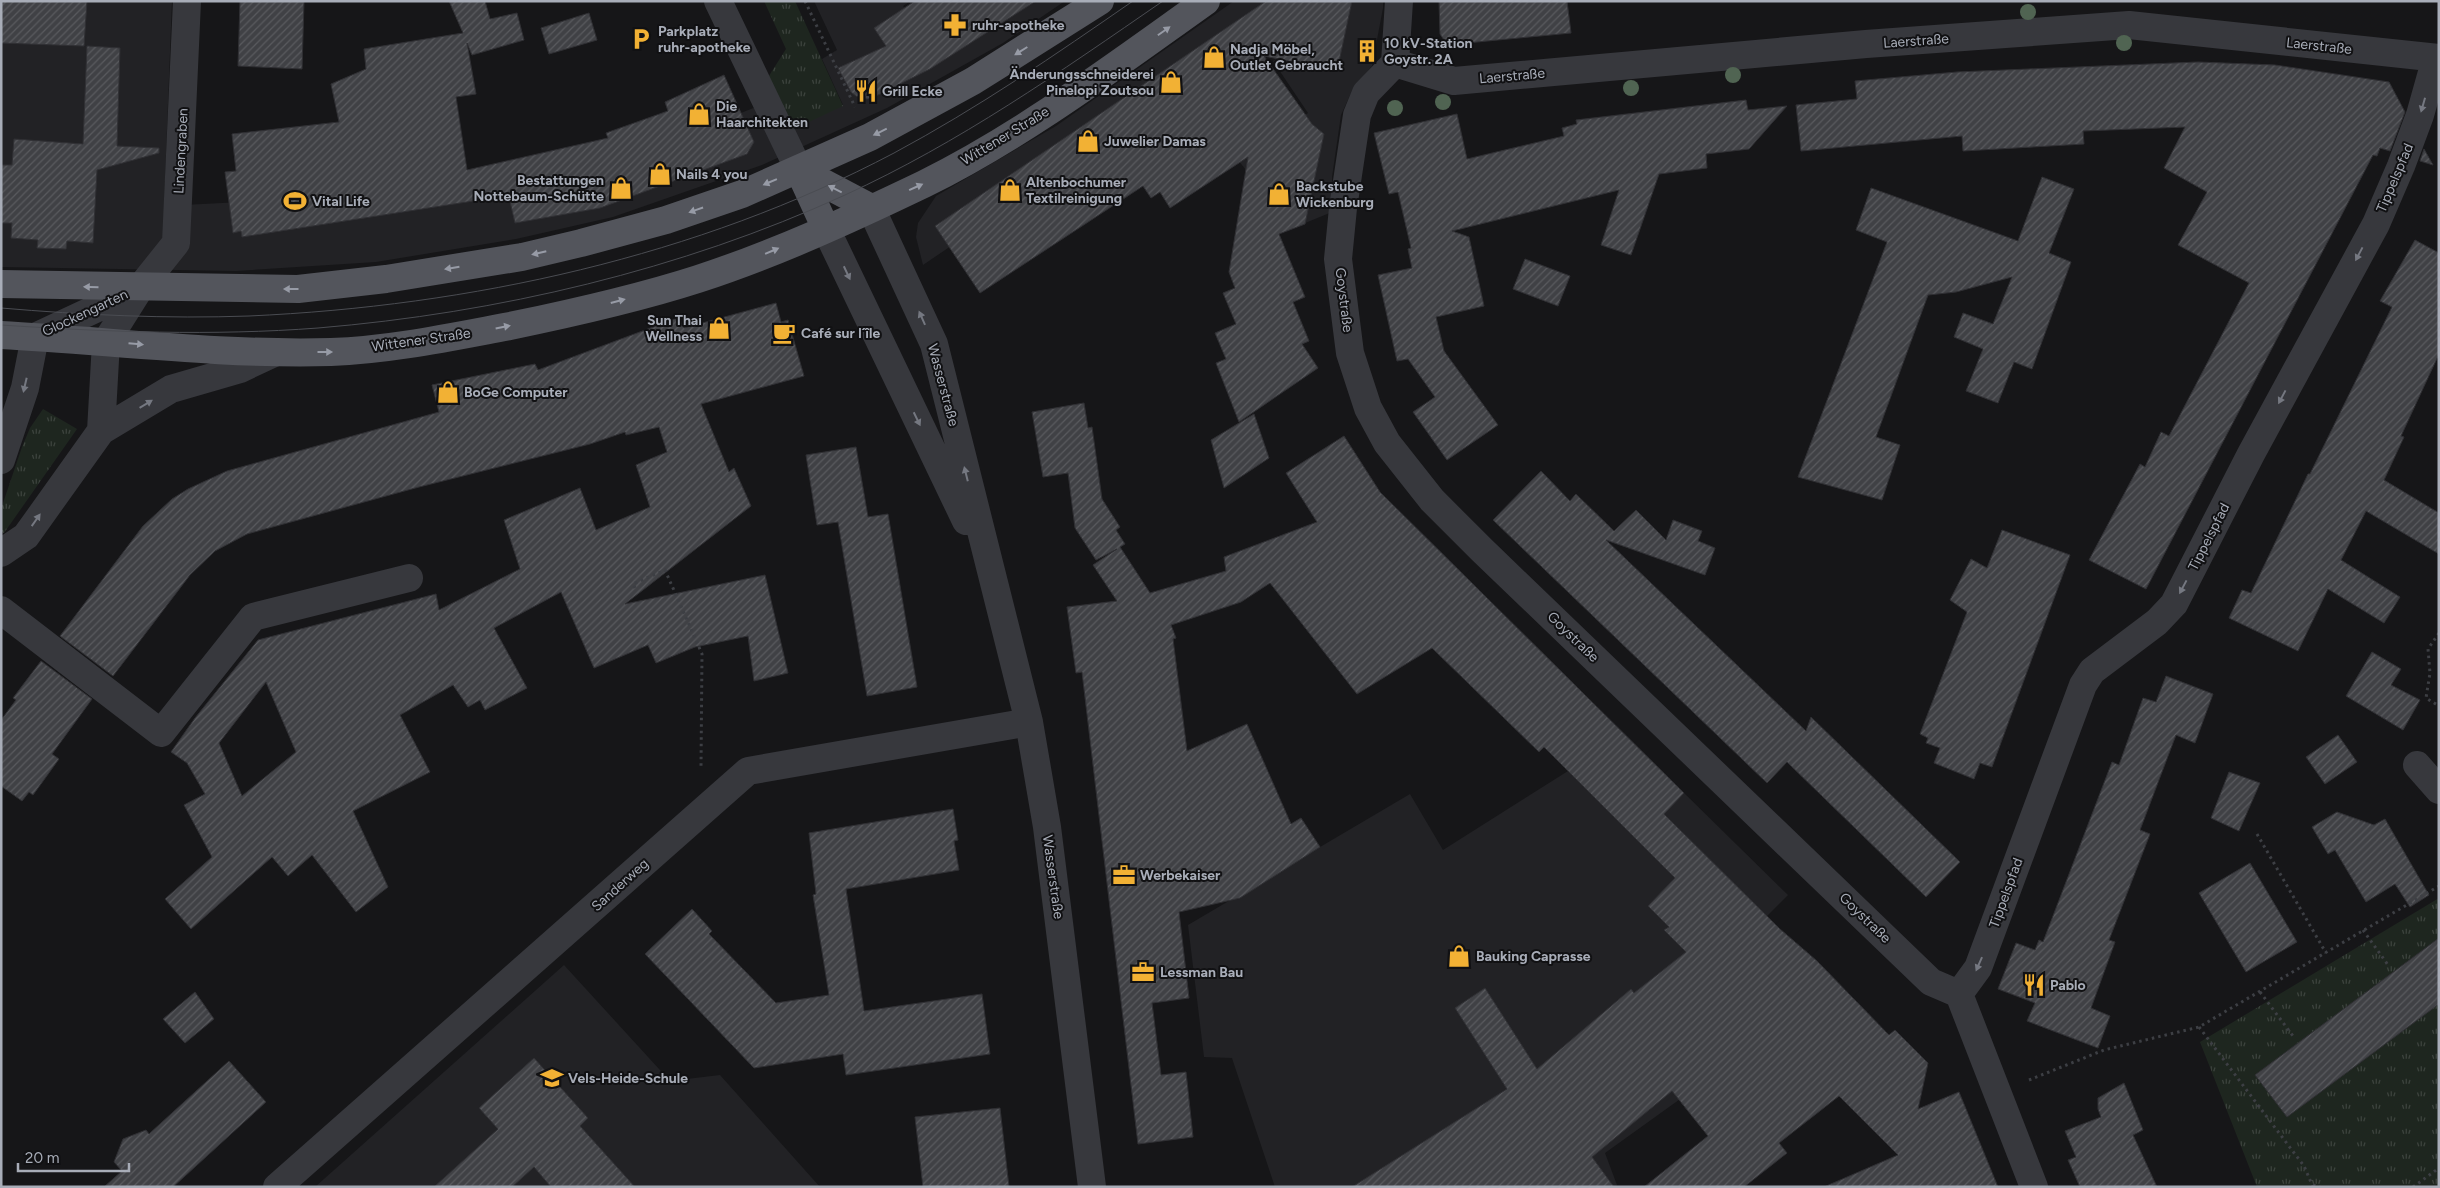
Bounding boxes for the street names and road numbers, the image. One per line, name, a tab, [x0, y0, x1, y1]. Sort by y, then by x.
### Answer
street label: Laerstraße	[1882, 30, 1950, 52]
street label: Laerstraße	[2285, 34, 2353, 58]
street label: Laerstraße	[1478, 65, 1546, 87]
street label: Wittener Straße	[958, 103, 1052, 169]
street label: Lindengraben	[170, 108, 192, 194]
street label: Tippelspfad	[2373, 141, 2417, 215]
street label: Goystraße	[1332, 267, 1356, 334]
street label: Glockengarten	[40, 286, 131, 340]
street label: Wittener Straße	[370, 325, 472, 355]
street label: Wasserstraße	[924, 342, 962, 428]
street label: Tippelspfad	[2185, 500, 2233, 574]
street label: Goystraße	[1544, 608, 1603, 666]
street label: Wasserstraße	[1039, 834, 1067, 920]
street label: Sanderweg	[588, 855, 652, 915]
street label: Tippelspfad	[1985, 856, 2027, 930]
street label: Goystraße	[1836, 889, 1895, 947]

